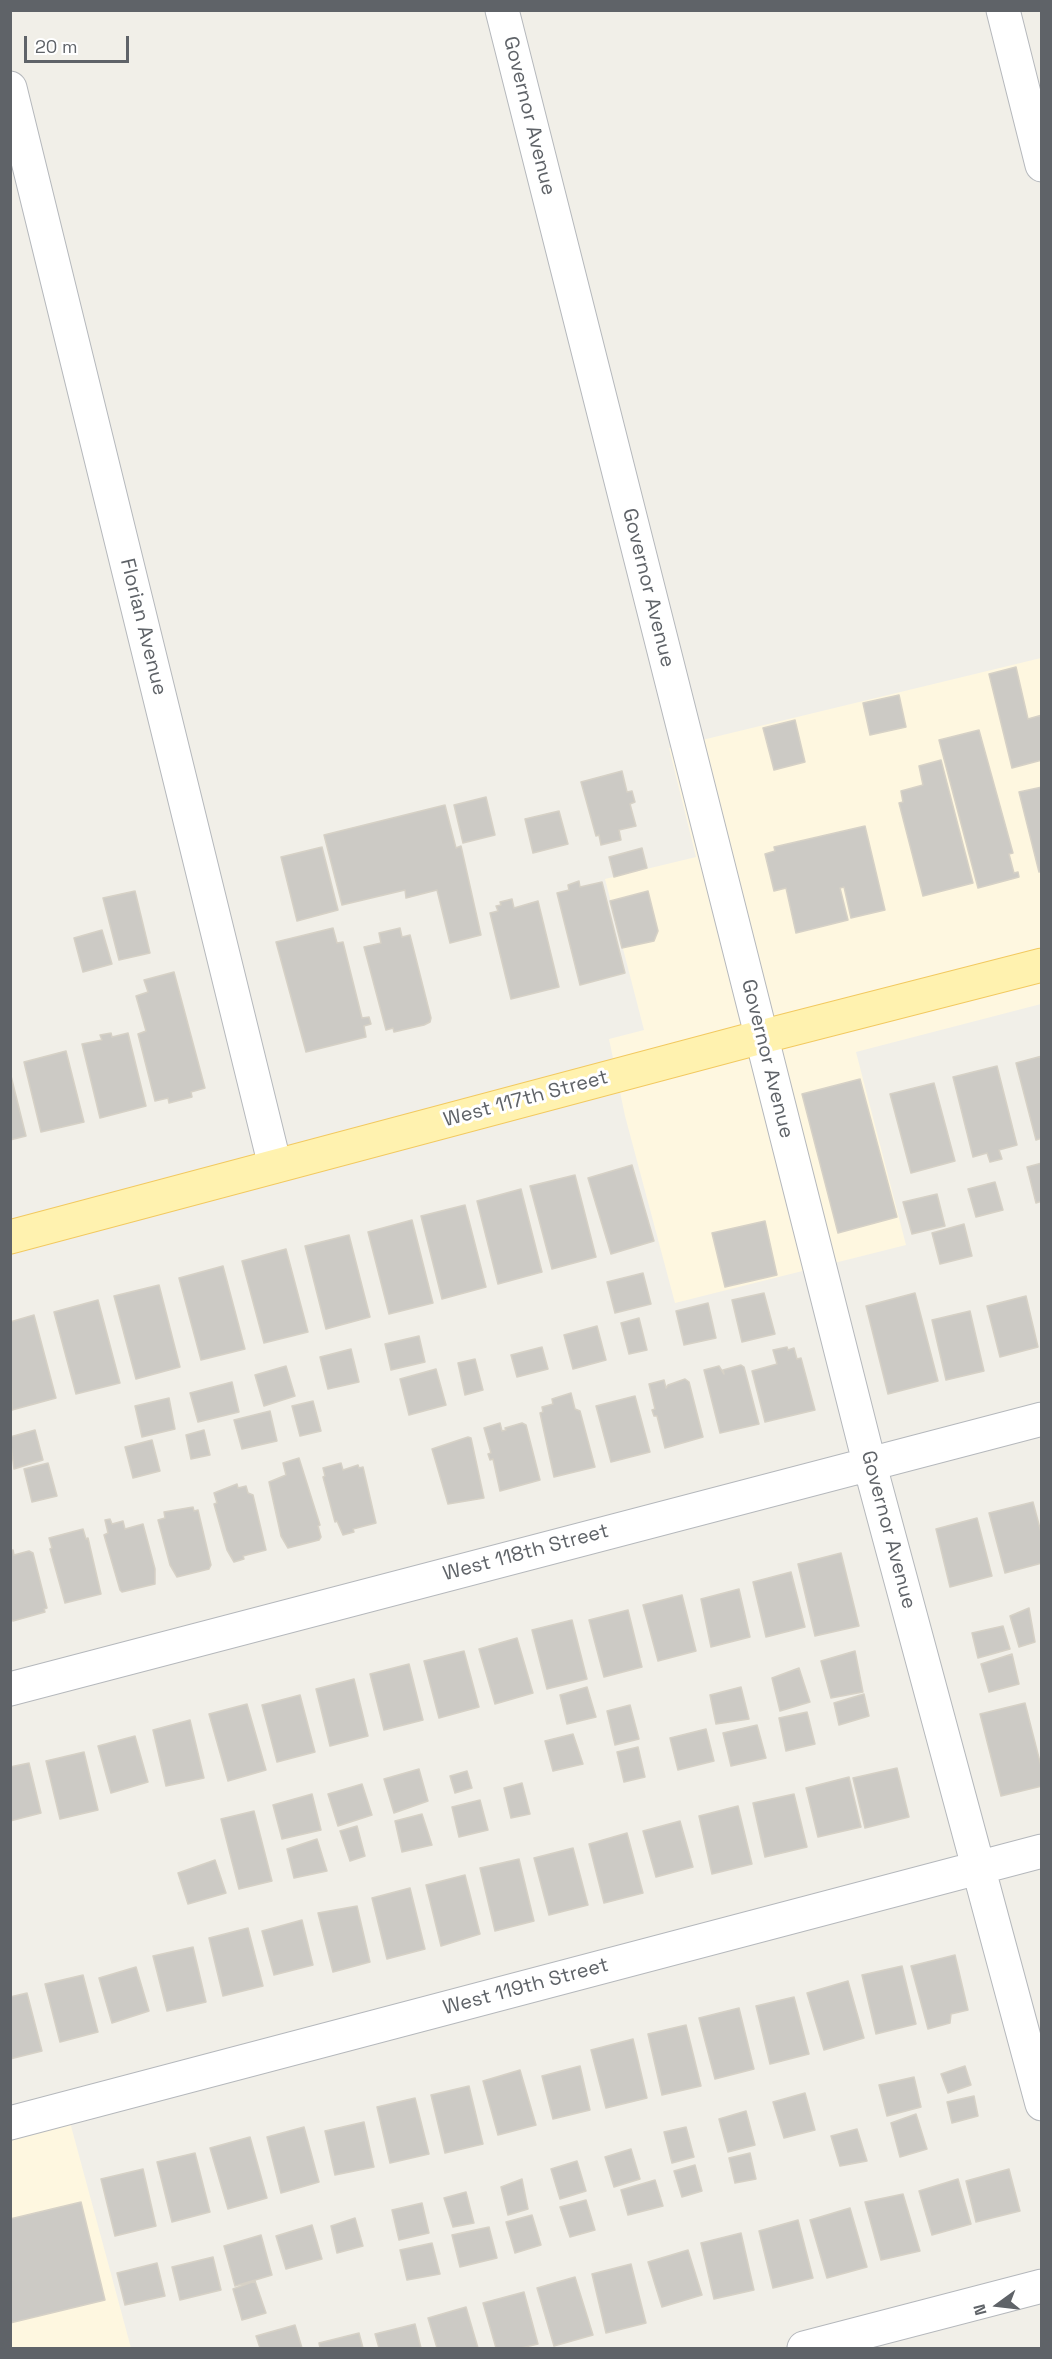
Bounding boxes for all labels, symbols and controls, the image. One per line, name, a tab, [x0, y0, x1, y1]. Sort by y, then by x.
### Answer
scale bar	[27, 24, 132, 62]
street label: Governor Avenue	[498, 34, 560, 198]
text: 20 m	[35, 35, 78, 58]
street label: Governor Avenue	[617, 506, 679, 670]
street label: Florian Avenue	[114, 556, 172, 698]
street label: Governor Avenue	[736, 977, 798, 1141]
street label: West 117th Street	[441, 1065, 611, 1133]
street label: Governor Avenue	[855, 1448, 921, 1612]
street label: West 118th Street	[440, 1519, 612, 1587]
street label: West 119th Street	[441, 1953, 611, 2021]
north arrow	[968, 2275, 1028, 2335]
text: N	[969, 2302, 992, 2318]

